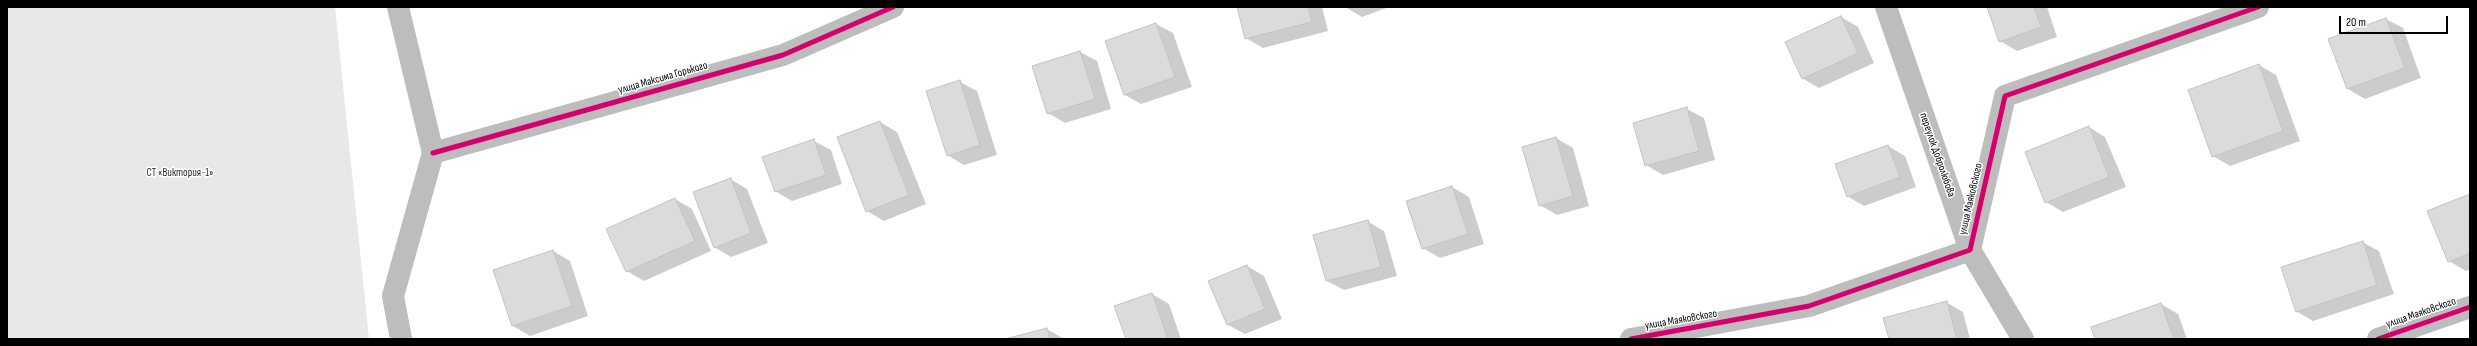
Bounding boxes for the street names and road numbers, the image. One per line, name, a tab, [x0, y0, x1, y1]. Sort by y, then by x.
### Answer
street label: улица Максима Горького	[617, 59, 709, 97]
street label: переулок Добролюбова	[1916, 111, 1958, 199]
street label: улица Маяковского	[1956, 162, 1986, 236]
street label: улица Маяковского	[2384, 295, 2458, 331]
street label: улица Маяковского	[1644, 307, 1718, 333]

